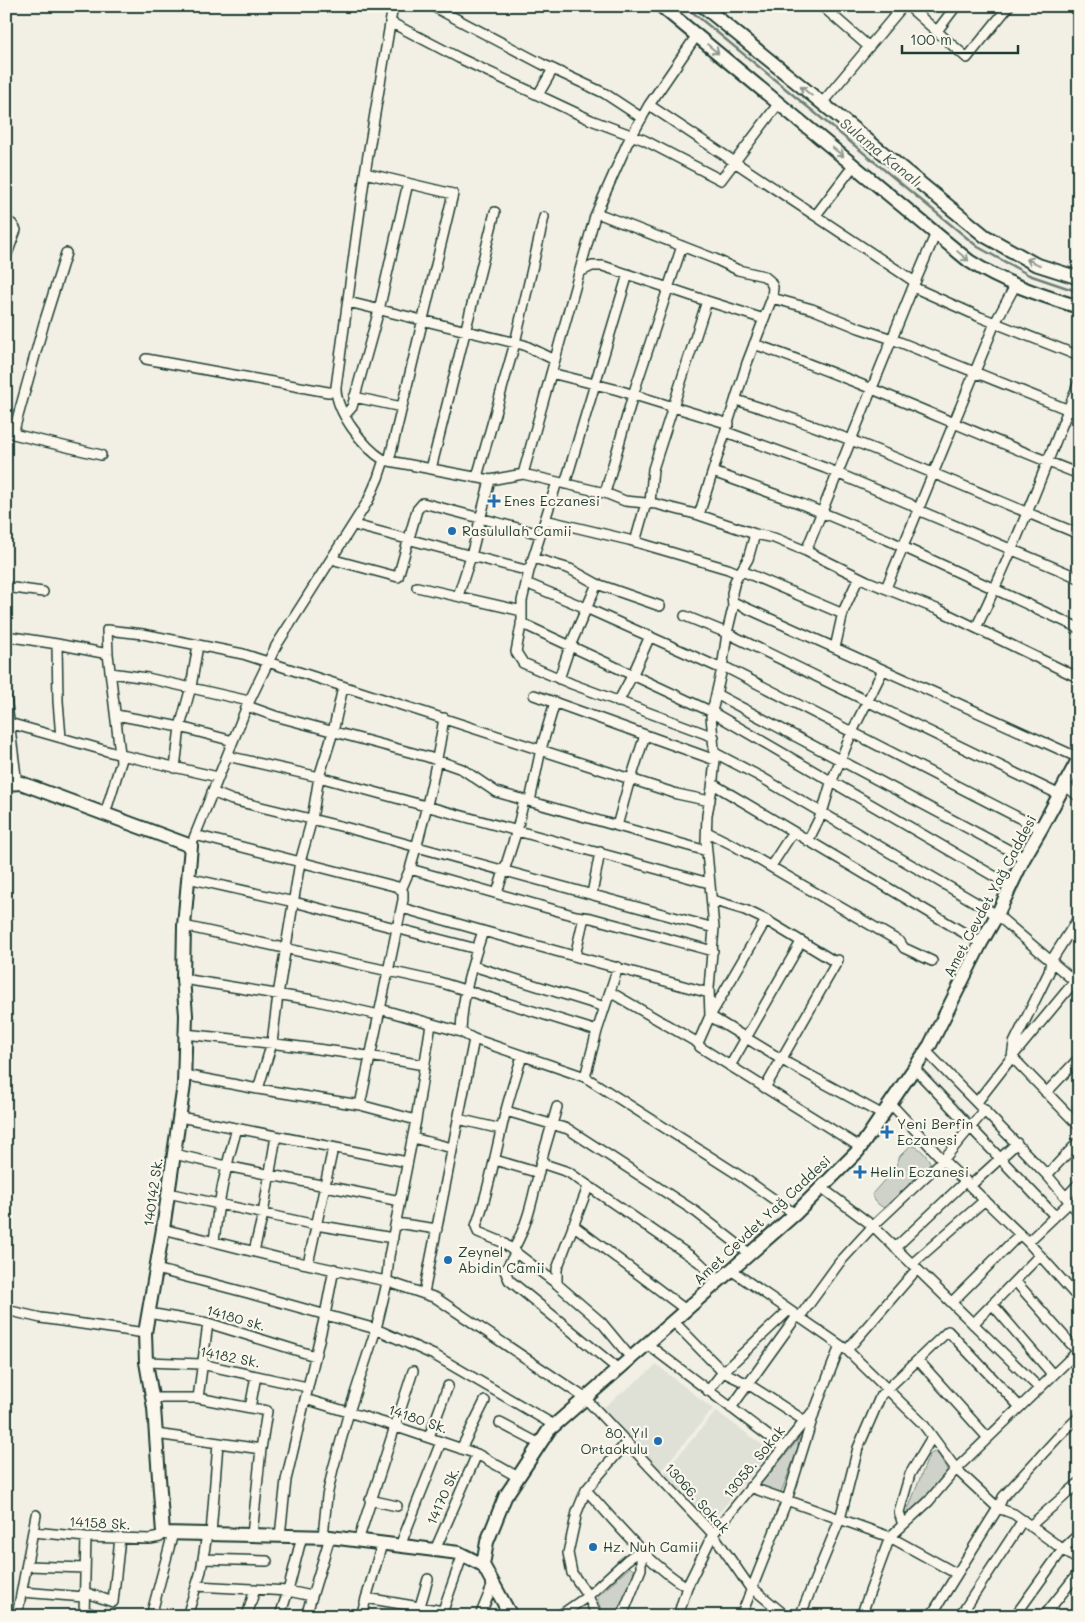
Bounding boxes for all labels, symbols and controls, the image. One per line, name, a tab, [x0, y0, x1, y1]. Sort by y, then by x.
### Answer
scale bar	[902, 22, 1019, 54]
text: 100 m	[910, 29, 952, 49]
one-way arrow	[706, 43, 719, 54]
one-way arrow	[800, 85, 813, 96]
water label: Sulama Kanalı	[836, 113, 927, 192]
one-way arrow	[831, 146, 844, 157]
one-way arrow	[956, 250, 969, 261]
one-way arrow	[1026, 257, 1041, 267]
place label: Enes Eczanesi	[504, 491, 600, 510]
marker: Enes Eczanesi	[488, 495, 500, 507]
place label: Rasulullah Camii	[462, 521, 572, 540]
marker: Rasulullah Camii	[446, 525, 458, 537]
street label: Amet Cevdet Yağ Caddesi	[939, 811, 1040, 980]
place label: Yeni Berfin Eczanesi	[897, 1114, 973, 1149]
marker: Yeni Berfin Eczanesi	[881, 1126, 893, 1138]
street label: Amet Cevdet Yağ Caddesi	[689, 1151, 834, 1288]
street label: 140142 Sk.	[138, 1156, 167, 1228]
place label: Helin Eczanesi	[870, 1162, 969, 1181]
marker: Helin Eczanesi	[854, 1166, 866, 1178]
place label: Zeynel Abidin Camii	[458, 1242, 545, 1277]
marker: Zeynel Abidin Camii	[442, 1254, 454, 1266]
street label: 14180 sk.	[204, 1300, 268, 1335]
street label: 14182 Sk.	[198, 1341, 262, 1372]
street label: 14180 Sk.	[386, 1399, 450, 1438]
street label: 13058. Sokak	[718, 1421, 789, 1502]
place label: 80. Yıl Ortaokulu	[580, 1423, 648, 1458]
marker: 80. Yıl Ortaokulu	[652, 1435, 664, 1447]
street label: 13066. Sokak	[661, 1458, 734, 1537]
street label: 14170 Sk.	[421, 1464, 464, 1528]
street label: 14158 Sk.	[69, 1511, 131, 1534]
place label: Hz. Nuh Camii	[603, 1537, 698, 1556]
marker: Hz. Nuh Camii	[587, 1541, 599, 1553]

